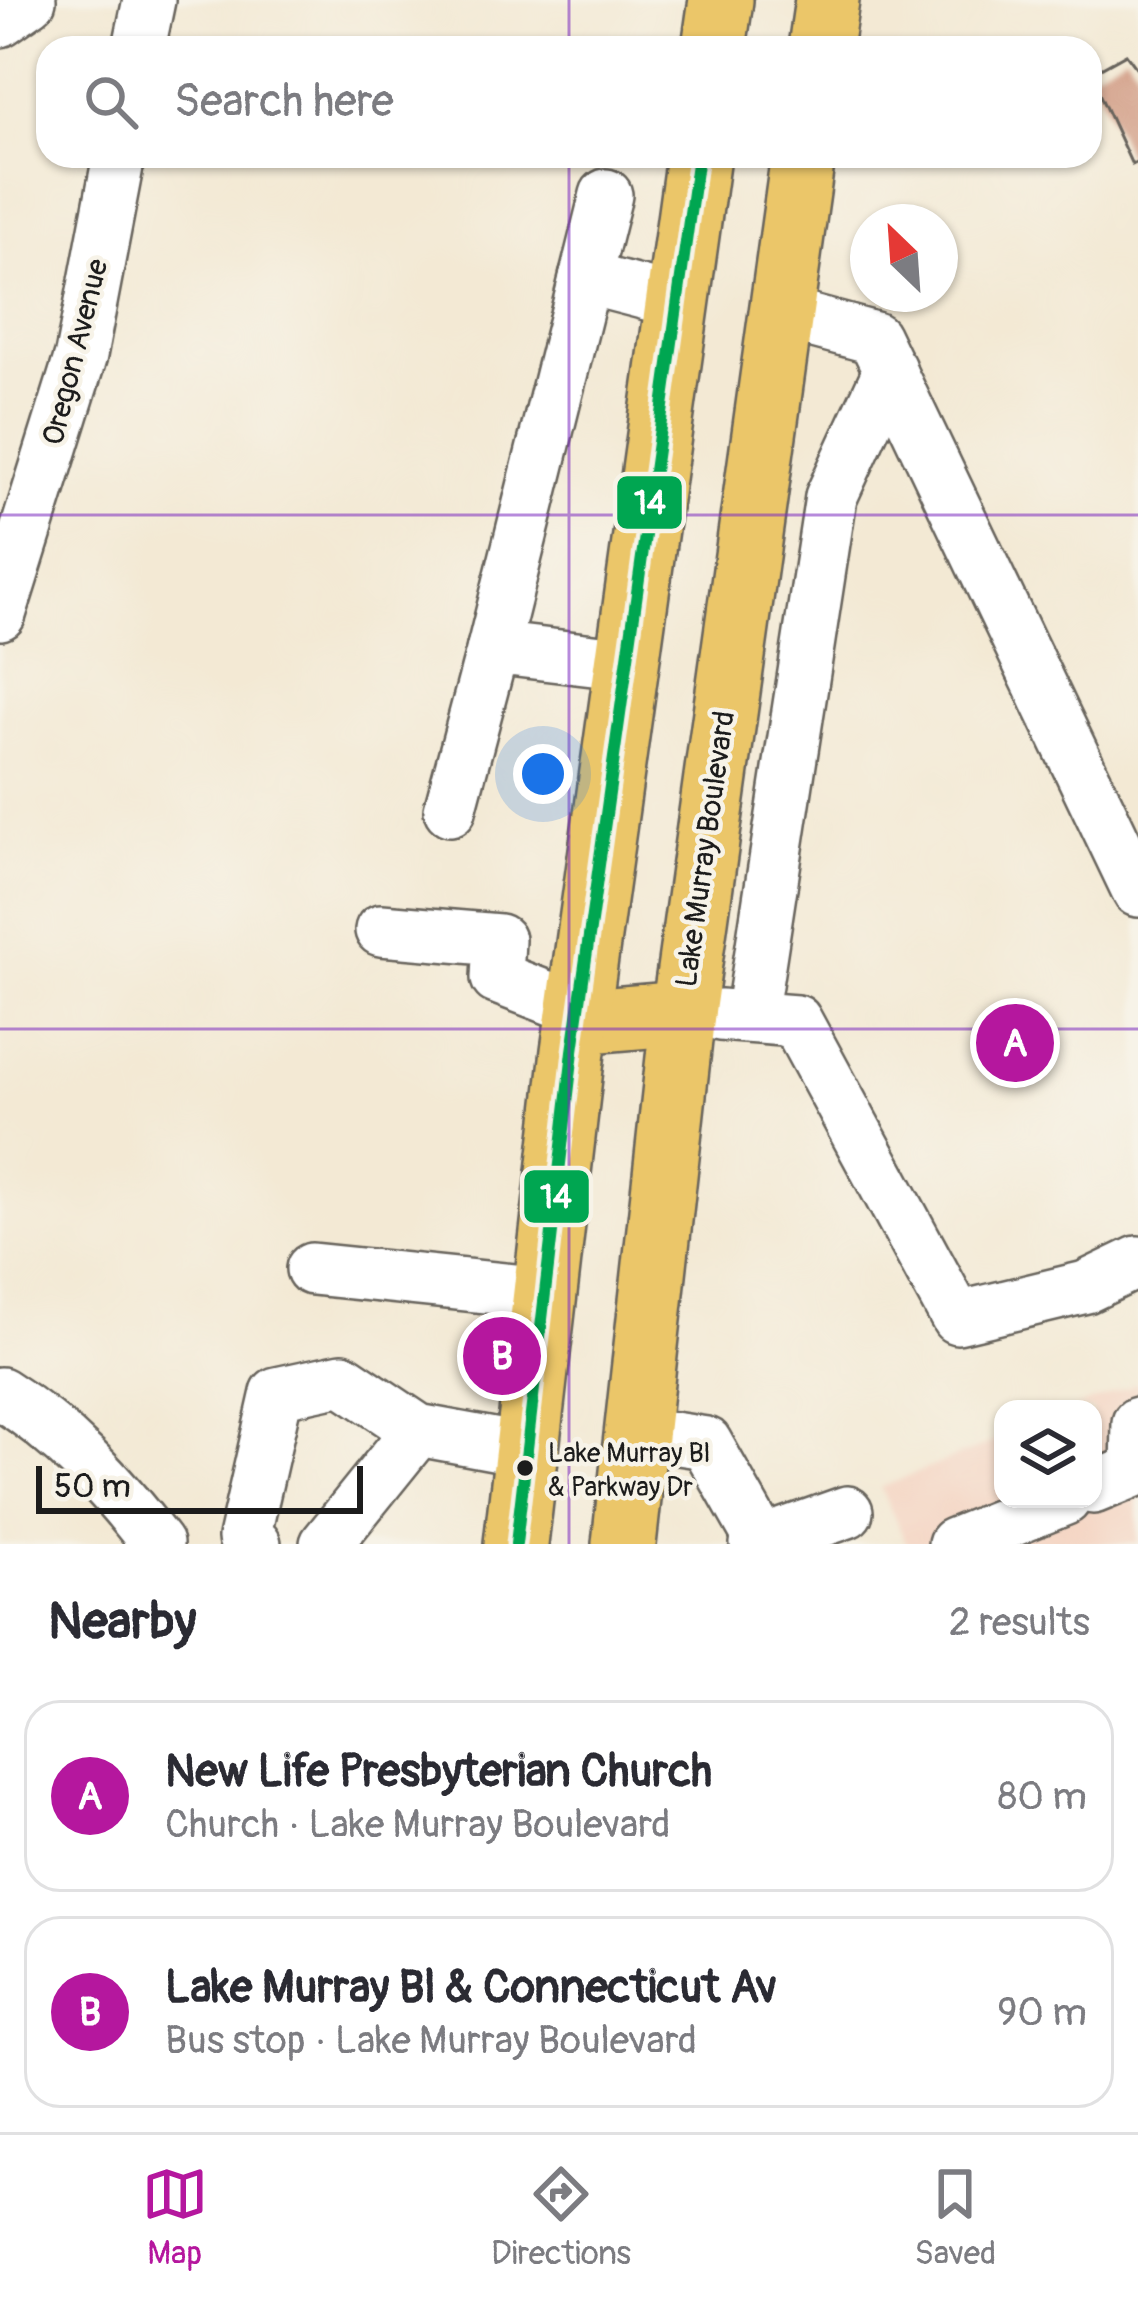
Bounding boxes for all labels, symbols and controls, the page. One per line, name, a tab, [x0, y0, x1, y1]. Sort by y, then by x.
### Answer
search box	[36, 36, 1102, 168]
icon: search	[78, 69, 144, 135]
text: Search here	[174, 74, 394, 130]
north arrow	[850, 204, 958, 312]
street label: Oregon Avenue	[34, 255, 117, 449]
line badge: 14	[615, 474, 684, 531]
text: 14	[634, 483, 666, 524]
street label: Lake Murray Boulevard	[668, 709, 743, 990]
your location	[513, 744, 573, 804]
pin: A	[976, 998, 1054, 1088]
line badge: 14	[522, 1168, 591, 1225]
text: 14	[540, 1177, 572, 1218]
pin: B	[463, 1311, 541, 1401]
map controls	[994, 1400, 1102, 1508]
button: layers	[994, 1400, 1102, 1508]
place label: Lake Murray Bl & Parkway Dr	[548, 1437, 710, 1504]
marker: Lake Murray Bl & Parkway Dr	[514, 1457, 536, 1479]
scale bar	[36, 1460, 363, 1513]
text: 50 m	[54, 1466, 131, 1507]
text: Nearby	[48, 1590, 196, 1654]
text: 2 results	[949, 1598, 1090, 1647]
text: New Life Presbyterian Church	[165, 1744, 712, 1800]
text: A	[77, 1772, 103, 1821]
text: 80 m	[998, 1772, 1087, 1821]
text: Church · Lake Murray Boulevard	[165, 1800, 670, 1849]
text: Lake Murray Bl & Connecticut Av	[165, 1960, 777, 2016]
text: B	[79, 1988, 101, 2037]
text: 90 m	[997, 1988, 1087, 2037]
text: Bus stop · Lake Murray Boulevard	[165, 2016, 697, 2065]
tab: Map	[142, 2161, 208, 2274]
tab: Directions	[491, 2161, 631, 2274]
tab: Saved	[914, 2161, 996, 2274]

